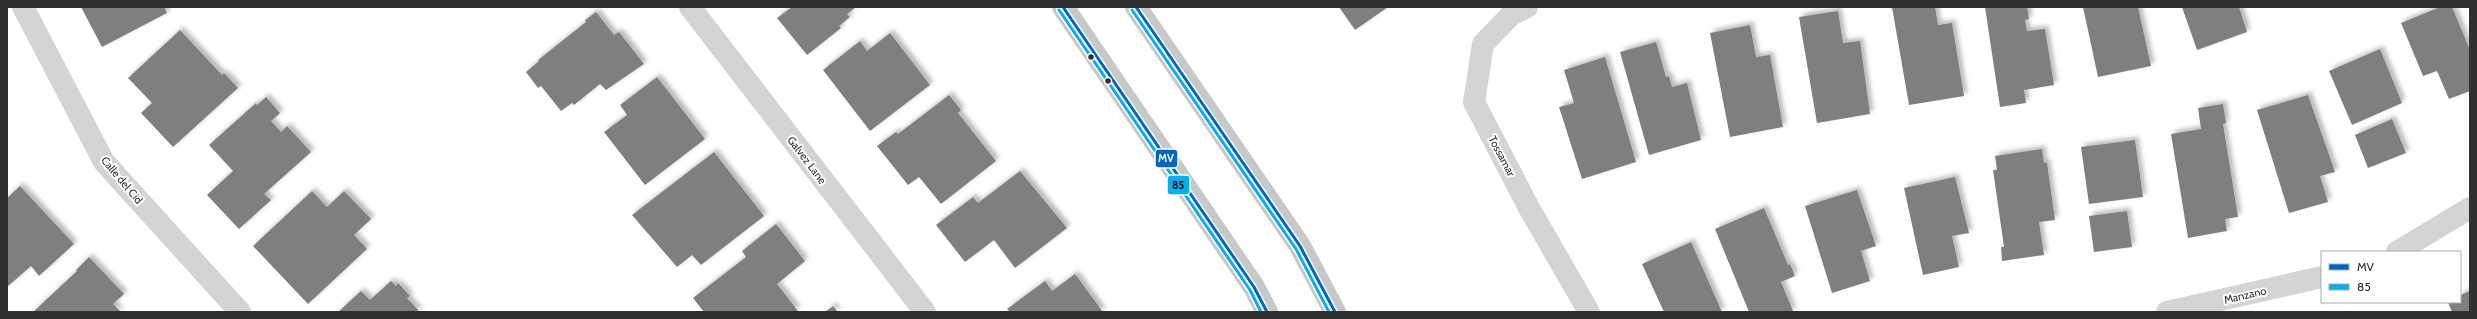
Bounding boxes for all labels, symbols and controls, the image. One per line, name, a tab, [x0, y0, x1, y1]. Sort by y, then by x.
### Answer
unlabelled marker	[1086, 52, 1096, 62]
unlabelled marker	[1103, 76, 1113, 86]
street label: Galvez Lane	[784, 133, 830, 187]
street label: Tossamar	[1486, 133, 1519, 179]
line badge: MV	[1155, 149, 1178, 168]
text: MV	[1158, 151, 1174, 165]
street label: Calle del Cid	[98, 153, 146, 207]
line badge: 85	[1167, 175, 1190, 195]
text: 85	[1172, 178, 1184, 192]
legend	[2321, 251, 2461, 303]
text: MV	[2357, 259, 2375, 274]
text: 85	[2357, 279, 2371, 294]
street label: Manzano	[2222, 283, 2268, 307]

